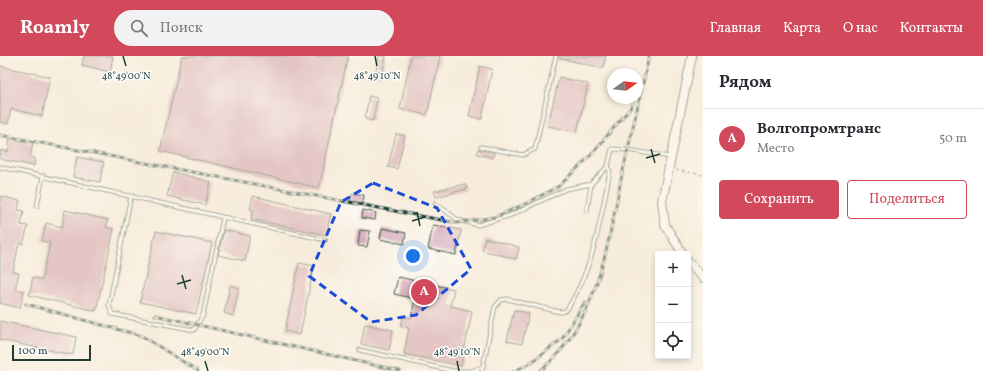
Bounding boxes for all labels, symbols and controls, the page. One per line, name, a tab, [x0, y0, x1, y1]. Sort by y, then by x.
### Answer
search box	[114, 10, 394, 46]
text: Roamly	[20, 15, 90, 41]
icon: search	[128, 17, 150, 39]
text: Поиск	[160, 18, 203, 39]
text: Главная	[710, 19, 761, 38]
text: Карта	[783, 19, 821, 38]
text: О нас	[843, 19, 878, 38]
text: Контакты	[900, 19, 963, 38]
north arrow	[607, 68, 643, 104]
text: 48°49'00"N	[101, 69, 151, 83]
text: 48°49'10"N	[354, 69, 401, 83]
text: Рядом	[719, 71, 772, 94]
text: Волгопромтранс	[757, 119, 881, 140]
text: A	[727, 130, 737, 148]
text: 50 m	[939, 130, 967, 148]
text: Место	[757, 140, 794, 158]
button: Сохранить	[719, 180, 839, 219]
button: Поделиться	[847, 180, 967, 219]
your location	[403, 246, 423, 266]
map controls	[655, 251, 691, 359]
button: +	[655, 251, 691, 287]
pin: A	[411, 277, 437, 307]
button: −	[655, 287, 691, 323]
button: locate	[655, 323, 691, 359]
scale bar	[12, 343, 91, 362]
text: 100 m	[18, 344, 48, 359]
text: 48°49'00"N	[180, 345, 230, 359]
text: 48°49'10"N	[434, 345, 481, 359]

